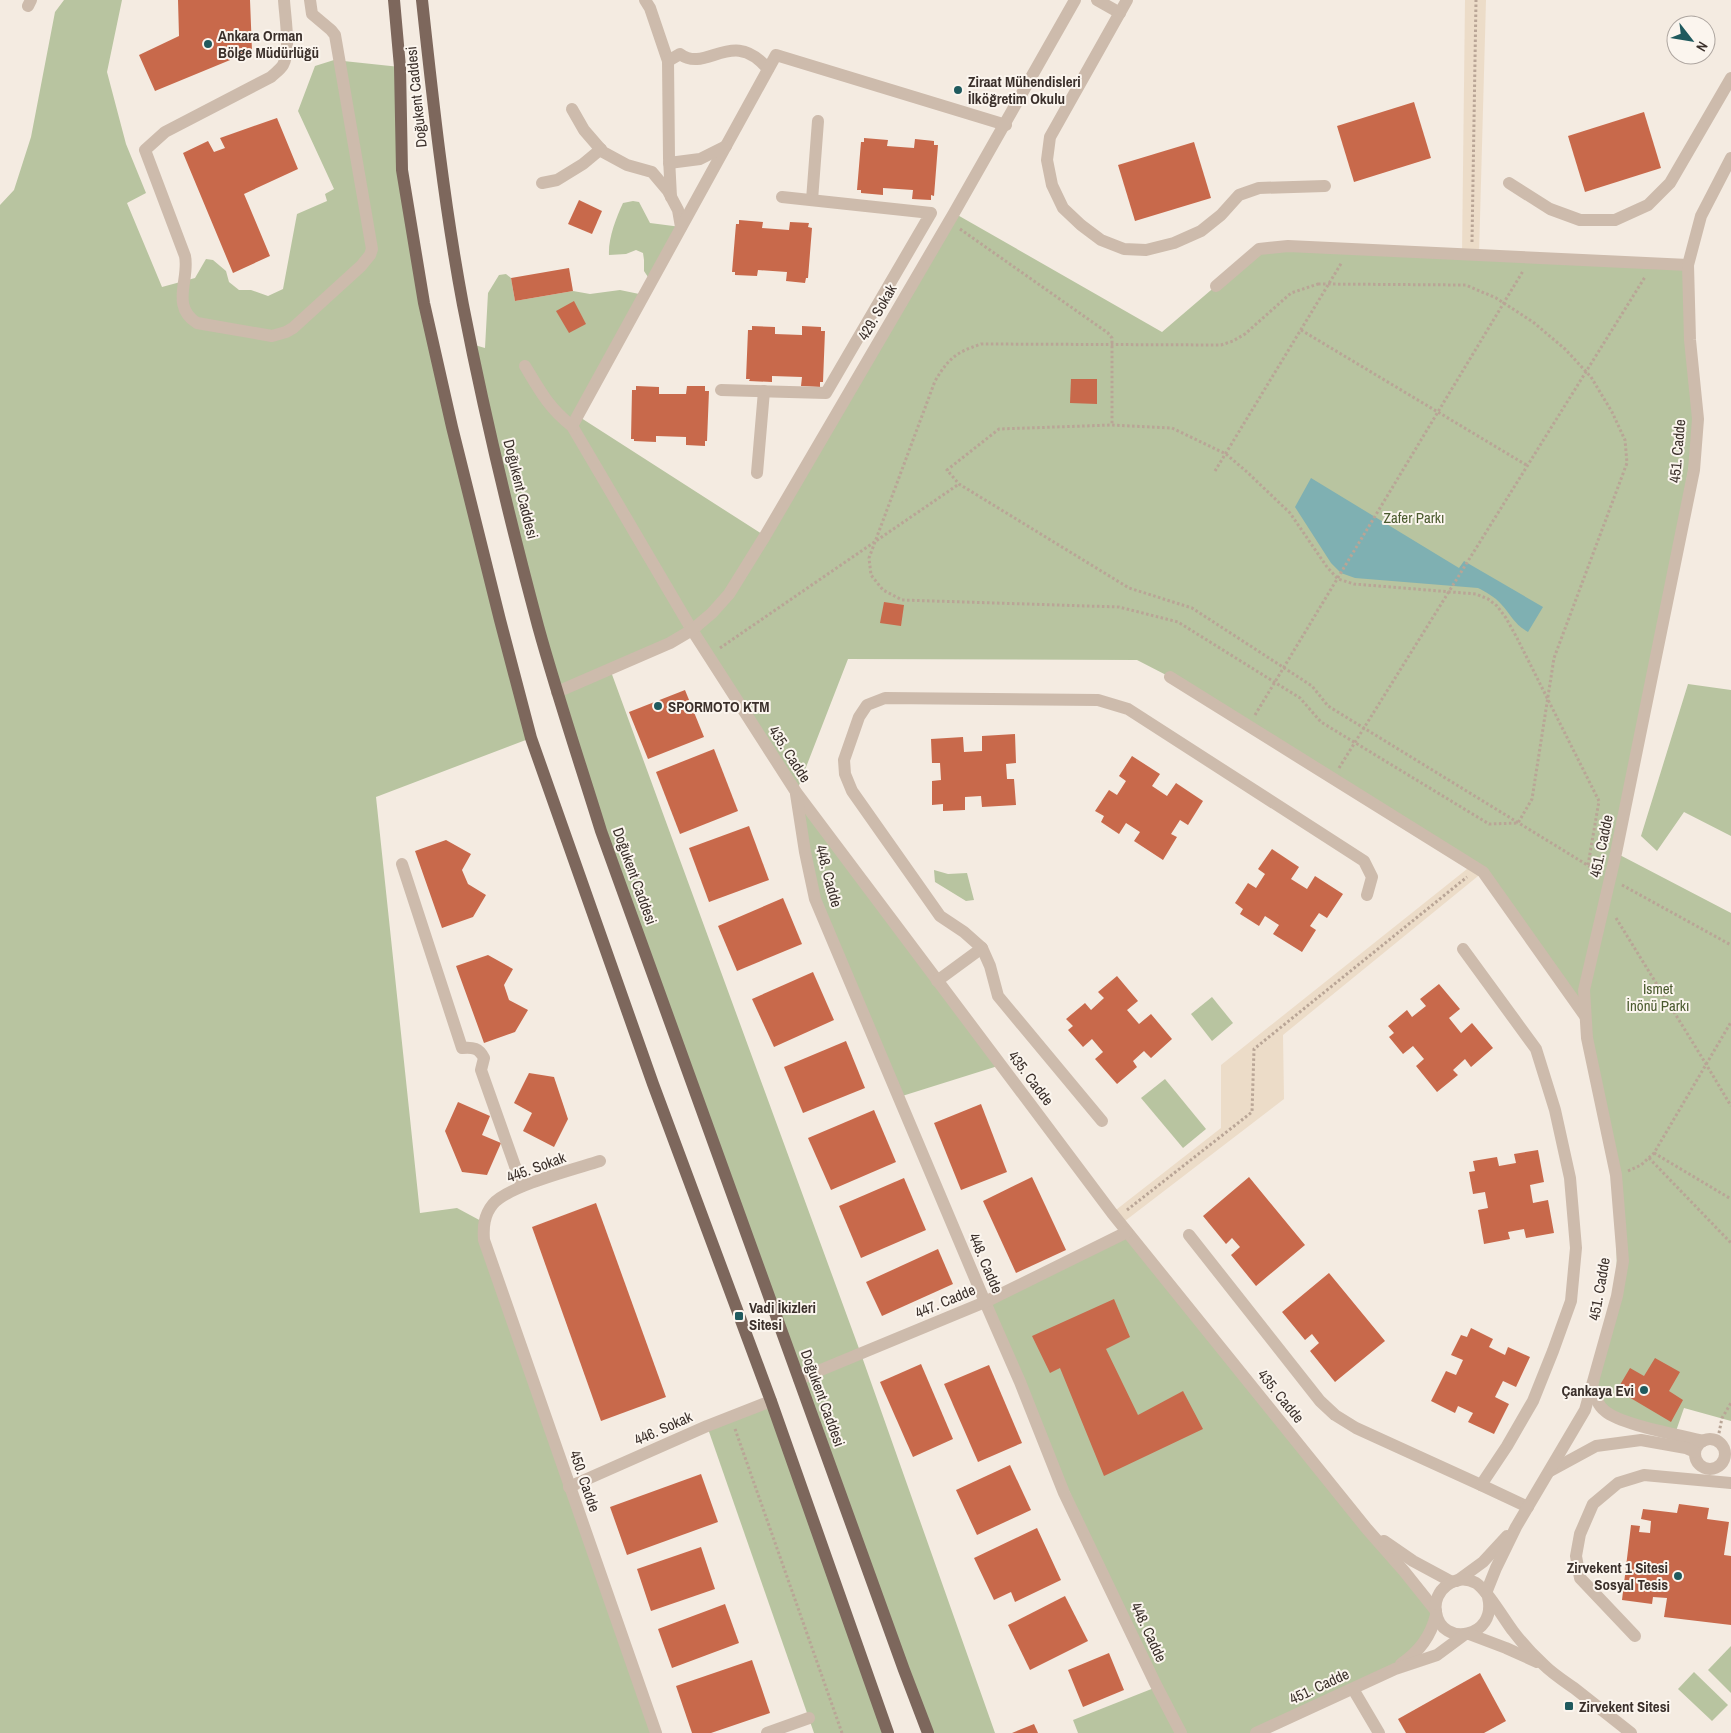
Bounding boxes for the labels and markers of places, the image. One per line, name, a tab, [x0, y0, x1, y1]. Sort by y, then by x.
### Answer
place label: Ankara Orman Bölge Müdürlüğü	[218, 25, 319, 63]
marker: Ankara Orman Bölge Müdürlüğü	[202, 38, 214, 50]
place label: Ziraat Mühendisleri İlköğretim Okulu	[968, 71, 1081, 109]
marker: Ziraat Mühendisleri İlköğretim Okulu	[952, 84, 964, 96]
place label: SPORMOTO KTM	[668, 696, 770, 717]
marker: SPORMOTO KTM	[652, 700, 664, 712]
place label: Vadi İkizleri Sitesi	[749, 1297, 816, 1335]
marker: Vadi İkizleri Sitesi	[733, 1310, 745, 1322]
place label: Çankaya Evi	[1562, 1380, 1634, 1401]
marker: Çankaya Evi	[1638, 1384, 1650, 1396]
place label: Zirvekent 1 Sitesi Sosyal Tesis	[1567, 1557, 1668, 1595]
marker: Zirvekent 1 Sitesi Sosyal Tesis	[1672, 1570, 1684, 1582]
place label: Zirvekent Sitesi	[1579, 1696, 1670, 1717]
marker: Zirvekent Sitesi	[1563, 1700, 1575, 1712]

